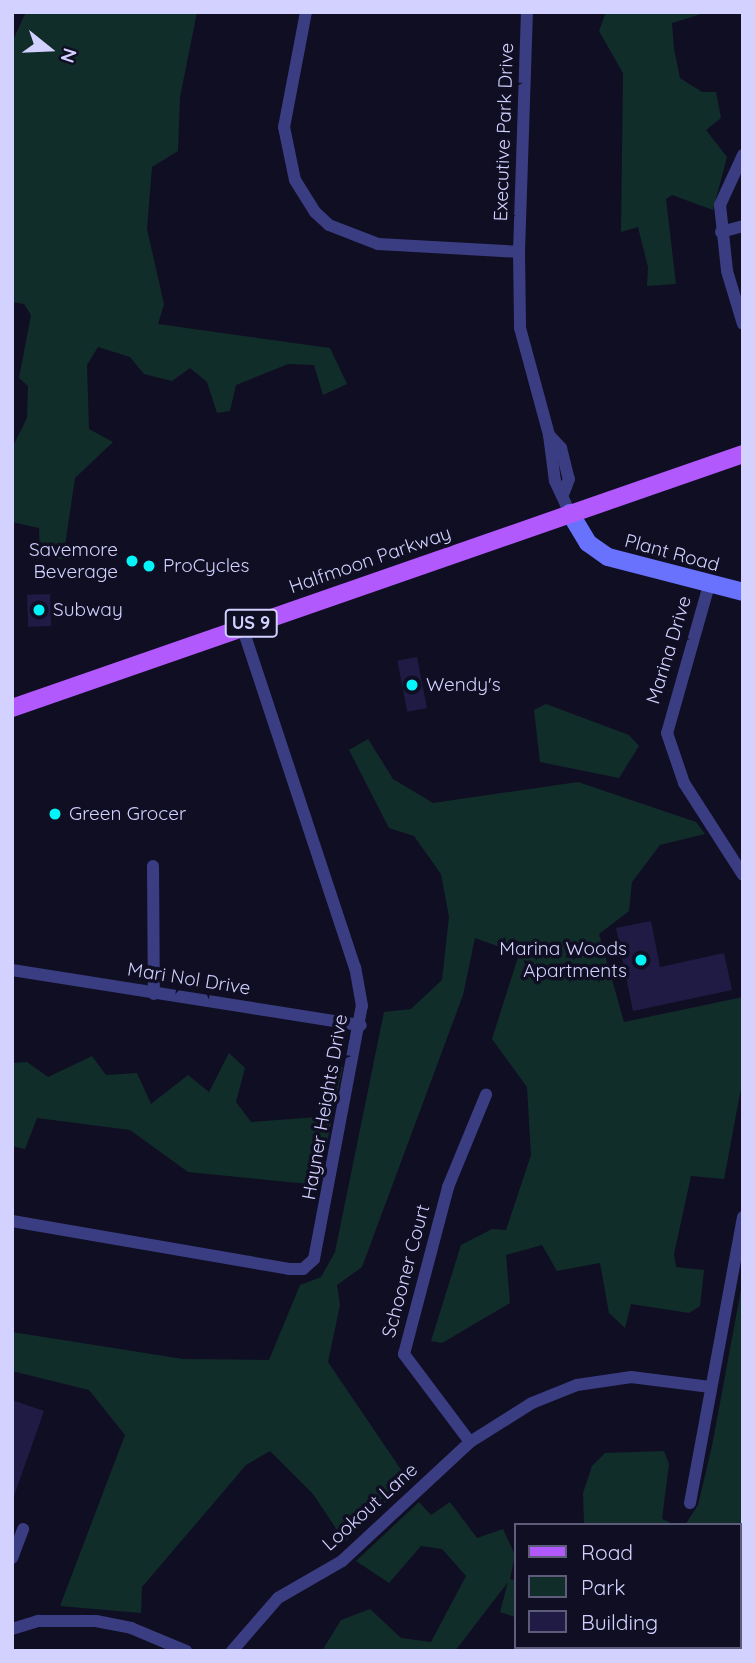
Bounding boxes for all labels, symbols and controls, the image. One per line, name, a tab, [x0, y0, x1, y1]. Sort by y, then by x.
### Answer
north arrow	[14, 14, 84, 84]
street label: Executive Park Drive	[489, 42, 519, 222]
text: N	[55, 45, 83, 66]
street label: Halfmoon Parkway	[286, 522, 454, 598]
street label: Plant Road	[622, 529, 722, 577]
place label: Savemore Beverage	[29, 539, 118, 583]
marker: Savemore Beverage	[124, 553, 140, 569]
place label: ProCycles	[163, 555, 249, 577]
marker: ProCycles	[141, 558, 157, 574]
street label: Marina Drive	[642, 593, 696, 707]
place label: Subway	[53, 599, 123, 621]
marker: Subway	[31, 602, 47, 618]
road number: US 9	[223, 608, 279, 638]
place label: Wendy's	[426, 674, 501, 696]
marker: Wendy's	[404, 677, 420, 693]
place label: Green Grocer	[69, 803, 186, 825]
marker: Green Grocer	[47, 806, 63, 822]
place label: Marina Woods Apartments	[499, 938, 627, 982]
marker: Marina Woods Apartments	[633, 952, 649, 968]
street label: Mari Nol Drive	[126, 958, 252, 1000]
street label: Hayner Heights Drive	[297, 1012, 353, 1202]
street label: Schooner Court	[377, 1202, 435, 1340]
street label: Lookout Lane	[318, 1458, 422, 1556]
legend	[514, 1523, 741, 1649]
text: Road	[581, 1539, 633, 1565]
text: Park	[581, 1574, 625, 1600]
text: Building	[581, 1609, 658, 1635]

